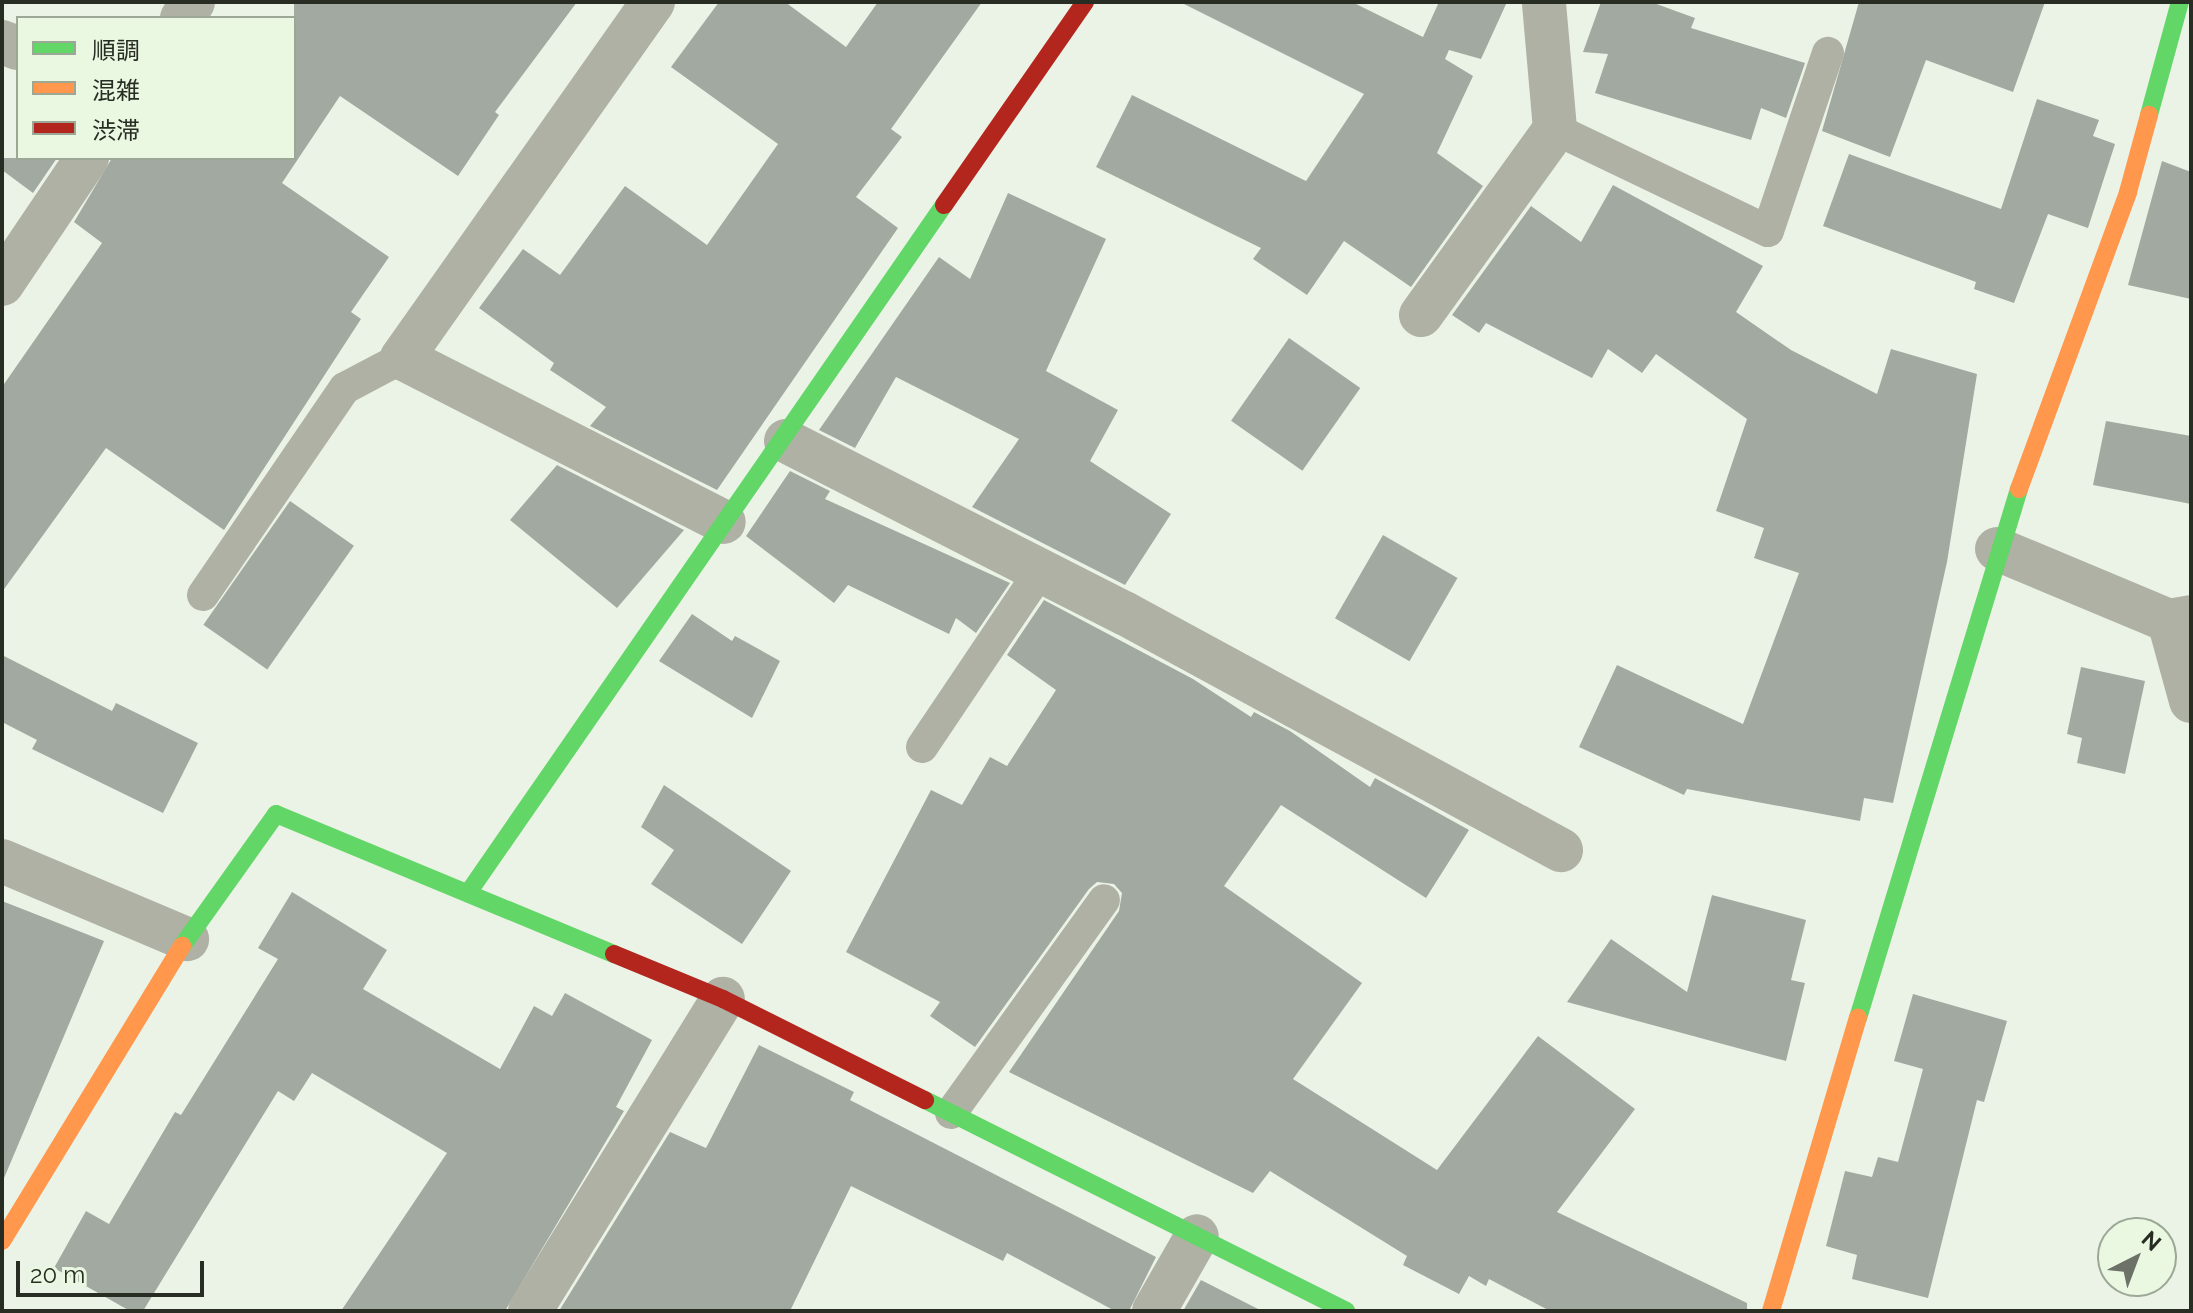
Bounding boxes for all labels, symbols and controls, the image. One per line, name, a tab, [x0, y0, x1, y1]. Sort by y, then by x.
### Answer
legend	[16, 16, 296, 160]
text: 順調	[92, 36, 140, 65]
text: 混雑	[92, 76, 140, 105]
text: 渋滞	[92, 116, 140, 145]
north arrow	[2097, 1217, 2177, 1297]
text: N	[2137, 1225, 2167, 1256]
scale bar	[20, 1245, 208, 1295]
text: 20 m	[30, 1260, 85, 1289]

